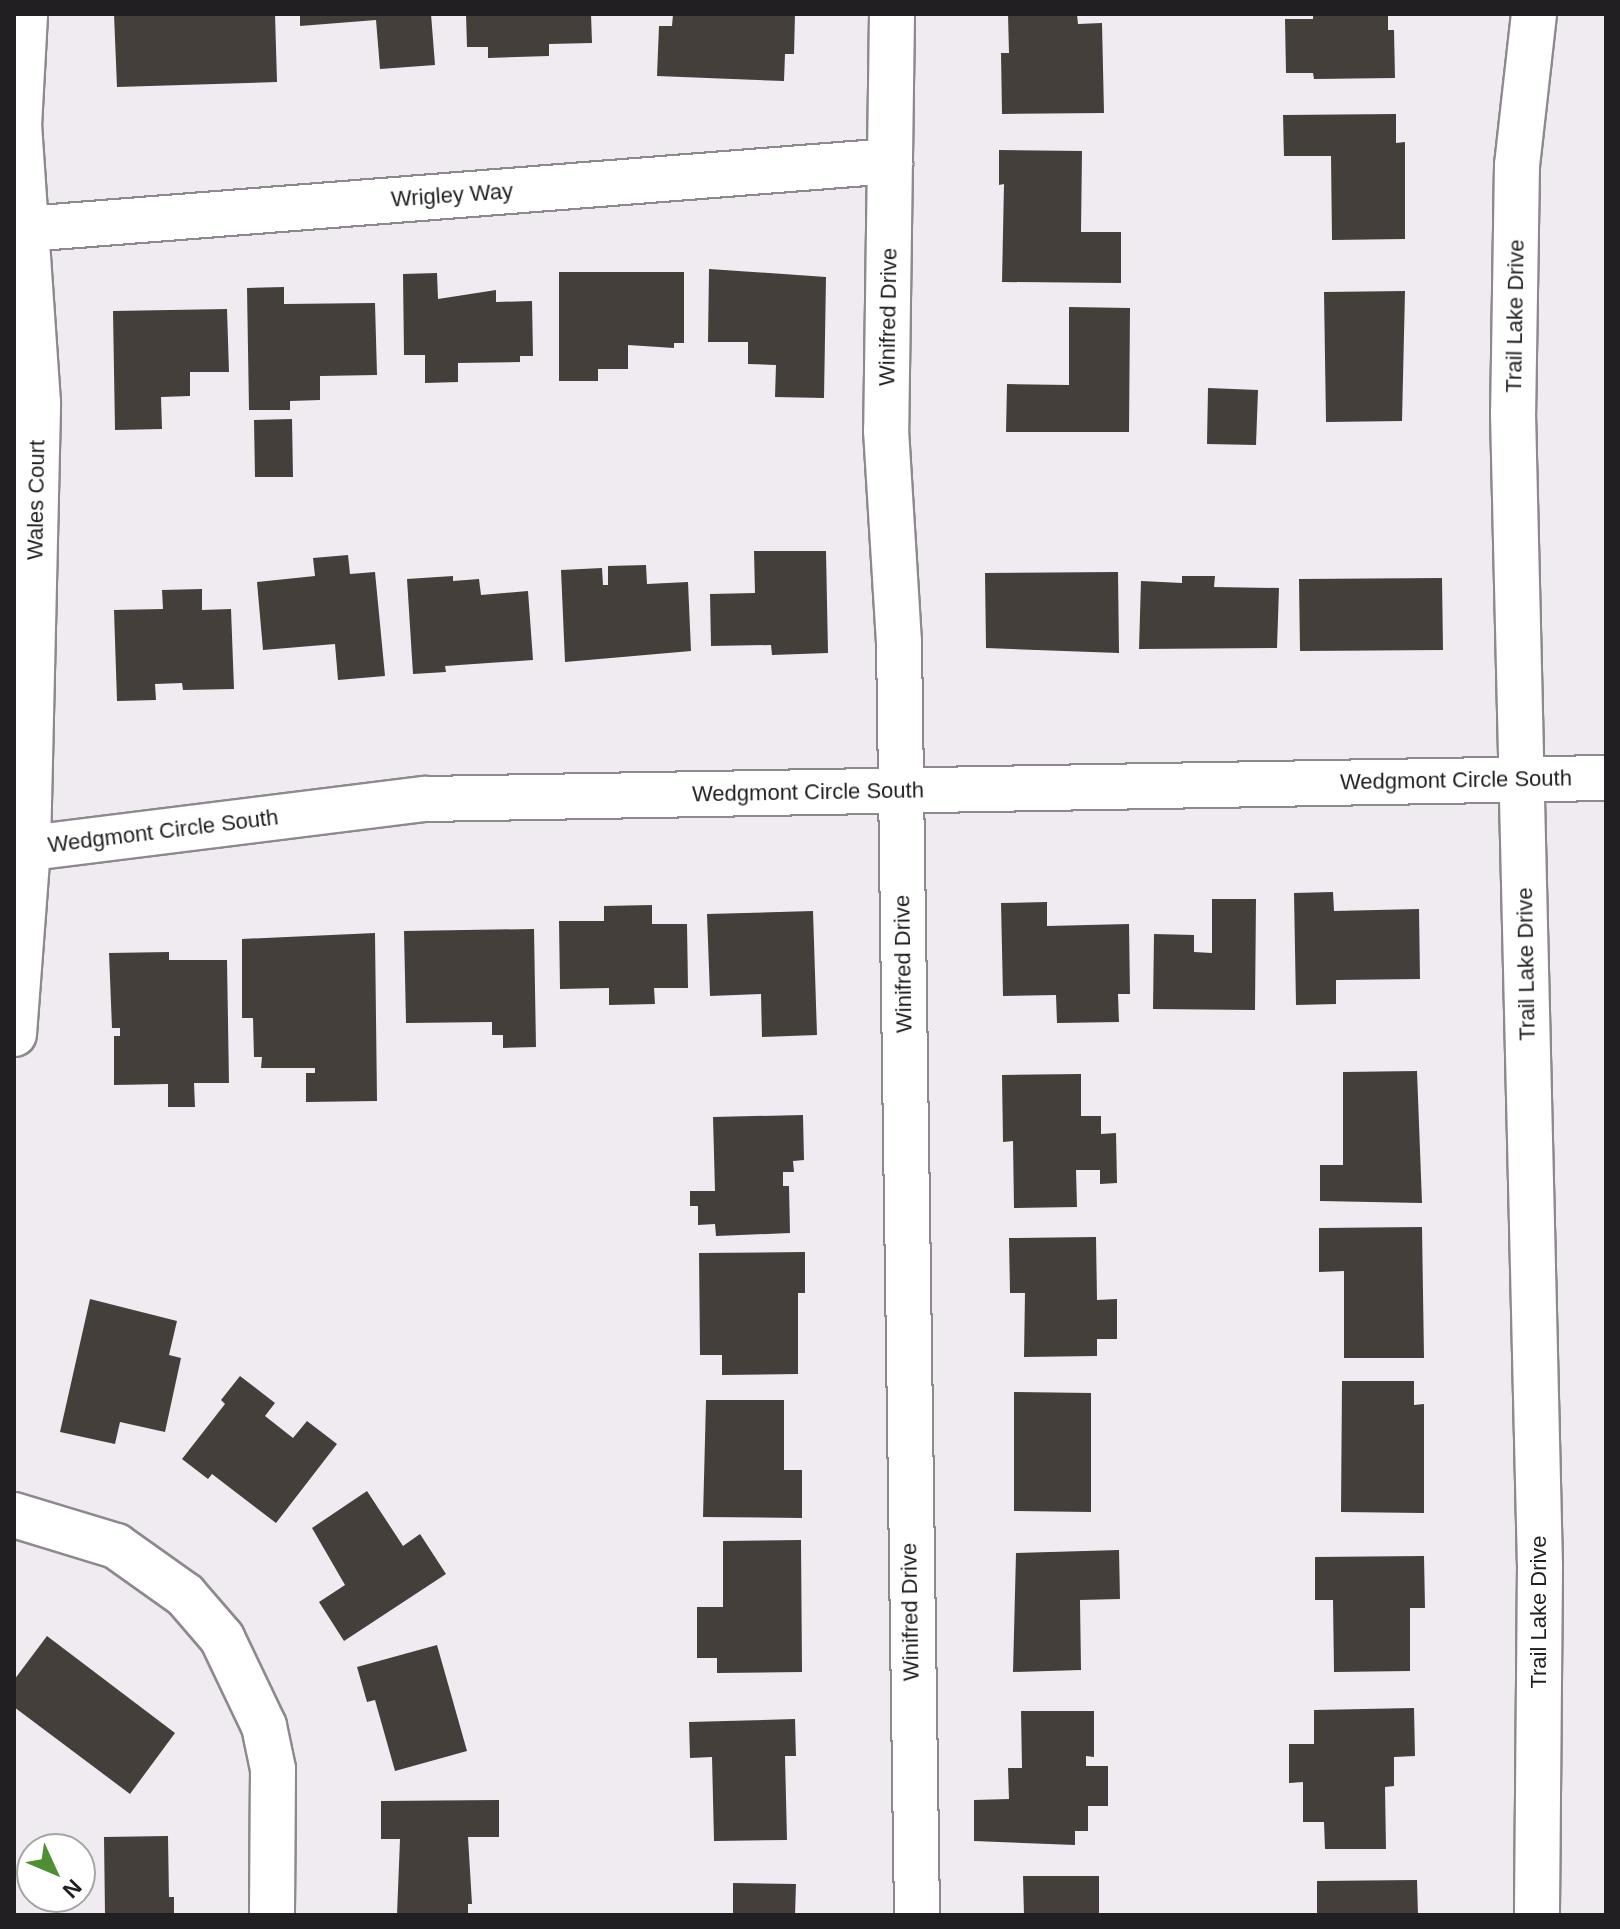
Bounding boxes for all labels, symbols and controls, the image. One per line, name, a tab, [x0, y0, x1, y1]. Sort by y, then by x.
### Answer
street label: Wrigley Way	[390, 178, 514, 212]
street label: Trail Lake Drive	[1500, 239, 1530, 393]
street label: Winifred Drive	[874, 248, 902, 386]
street label: Wales Court	[22, 440, 50, 560]
street label: Wedgmont Circle South	[1340, 765, 1572, 795]
street label: Wedgmont Circle South	[692, 777, 924, 807]
street label: Wedgmont Circle South	[46, 804, 280, 858]
street label: Trail Lake Drive	[1511, 887, 1541, 1041]
street label: Winifred Drive	[889, 895, 917, 1033]
street label: Trail Lake Drive	[1526, 1535, 1552, 1689]
street label: Winifred Drive	[896, 1543, 924, 1681]
north arrow	[16, 1833, 96, 1913]
text: N	[58, 1874, 87, 1903]

